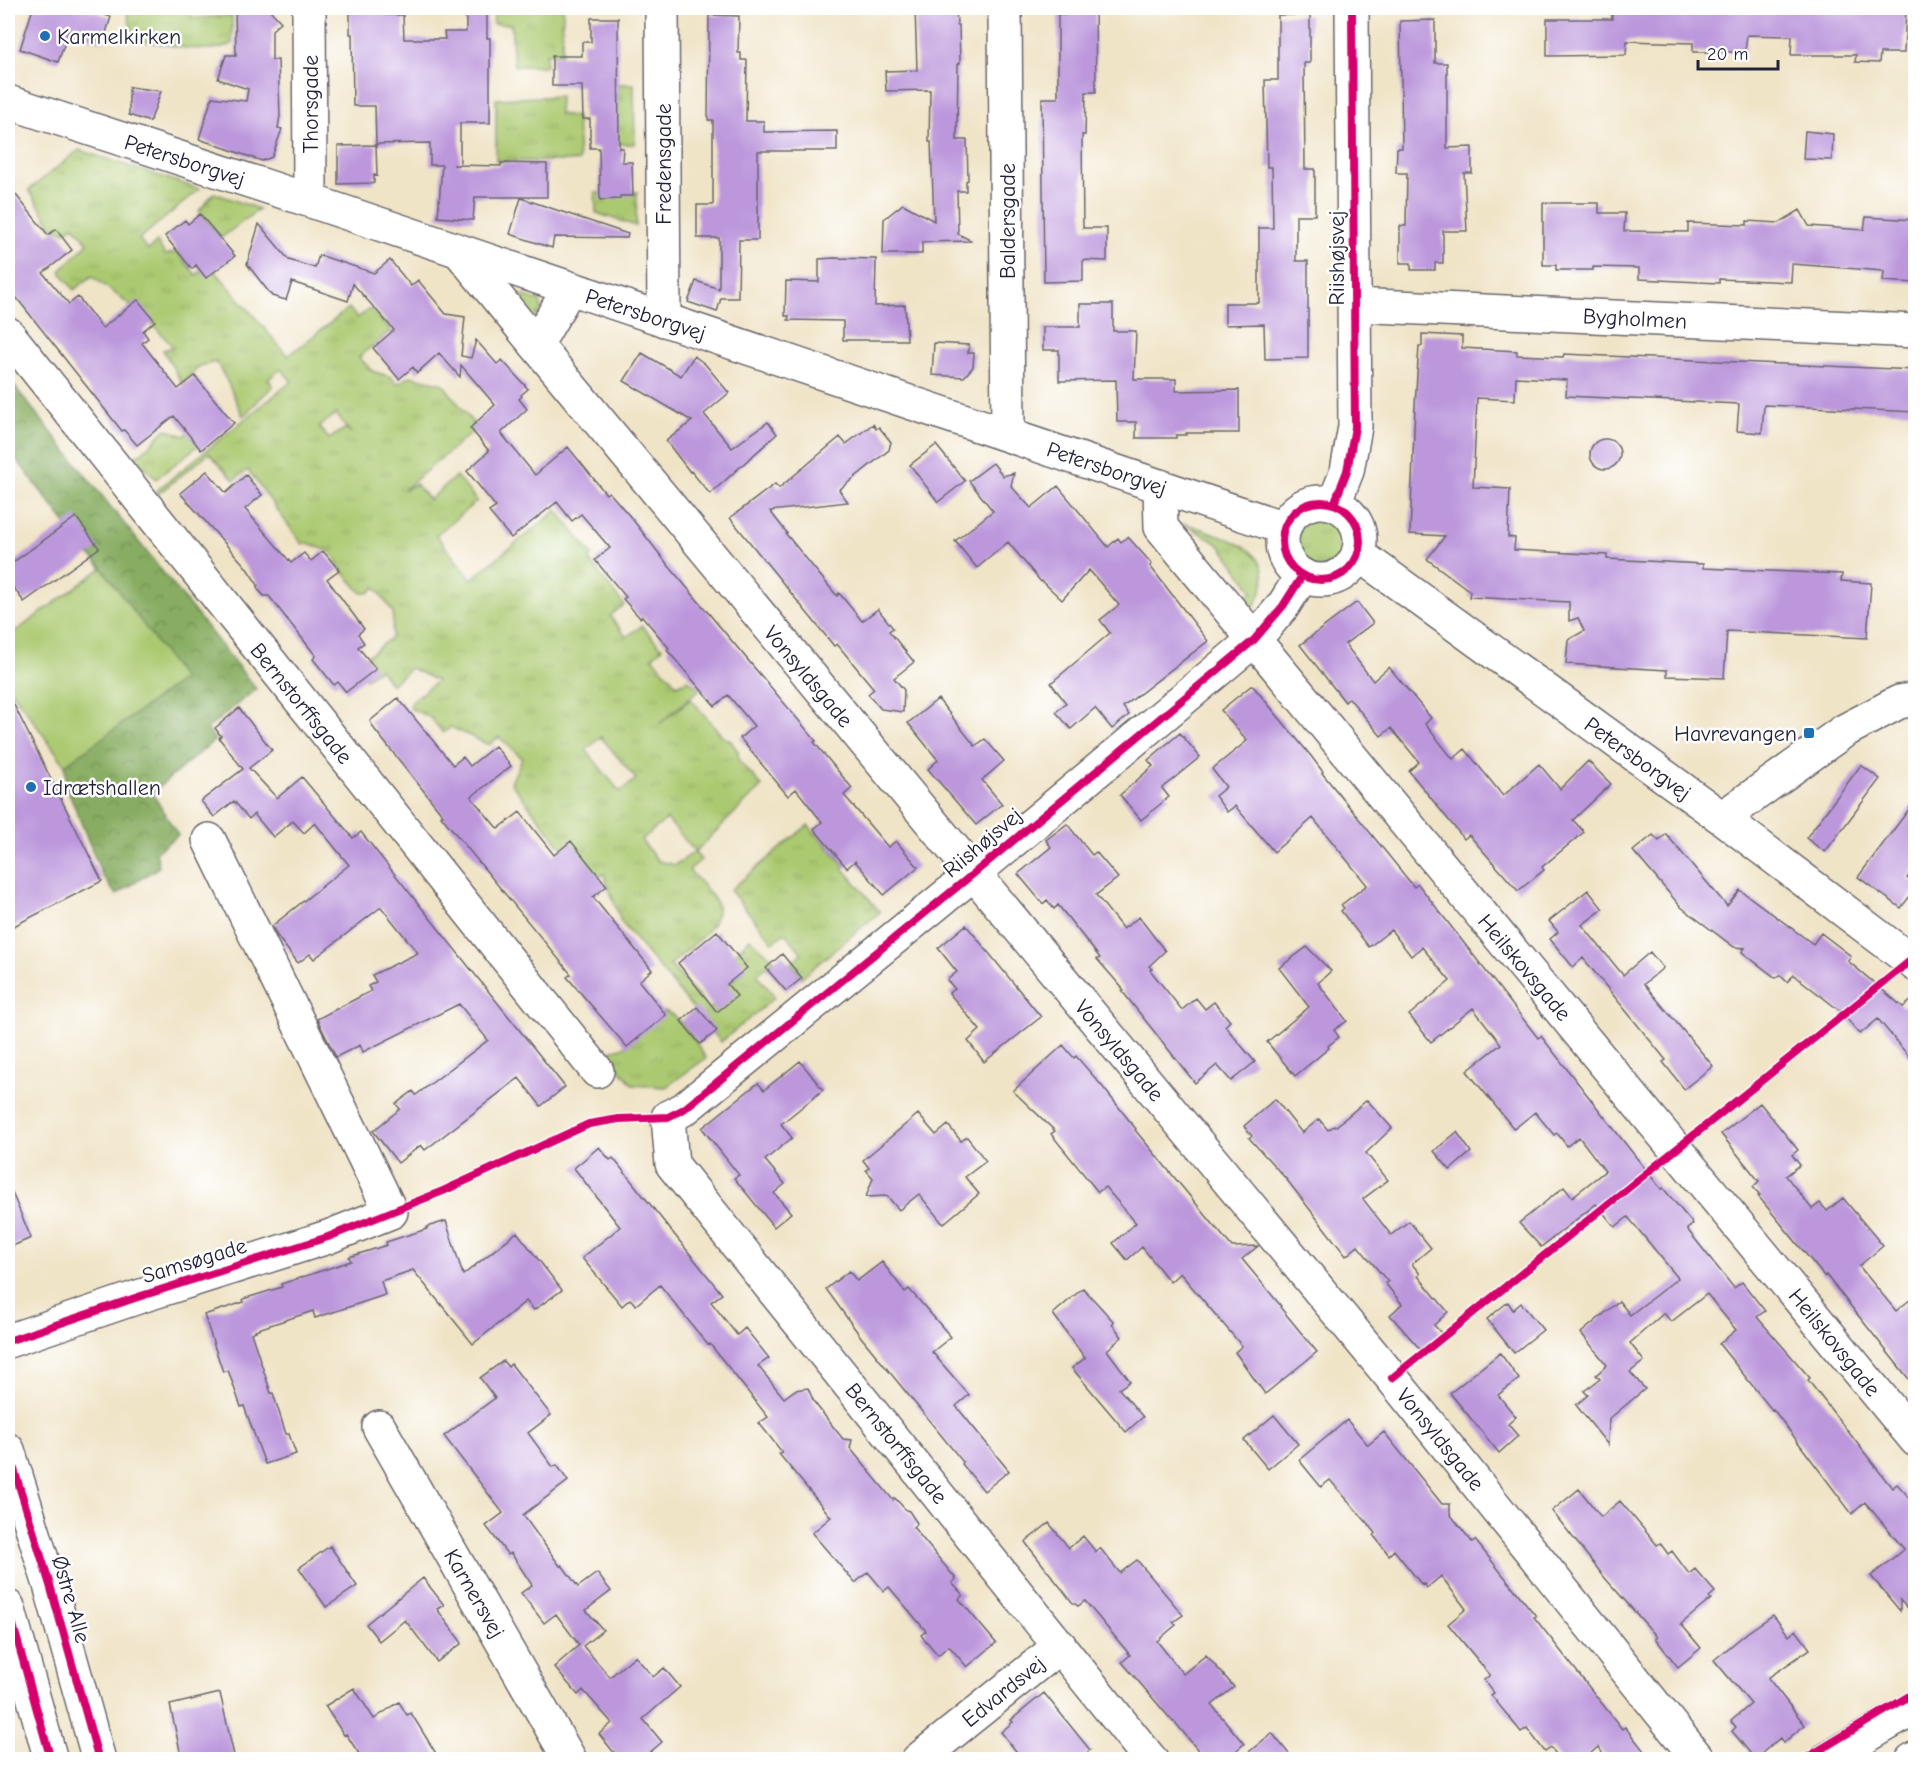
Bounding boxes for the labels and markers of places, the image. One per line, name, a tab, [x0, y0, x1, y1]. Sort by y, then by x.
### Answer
place label: Karmelkirken	[57, 24, 181, 50]
marker: Karmelkirken	[38, 29, 52, 43]
place label: Havrevangen	[1674, 721, 1797, 747]
marker: Havrevangen	[1802, 726, 1816, 740]
place label: Idrætshallen	[43, 775, 161, 801]
marker: Idrætshallen	[24, 780, 38, 794]

